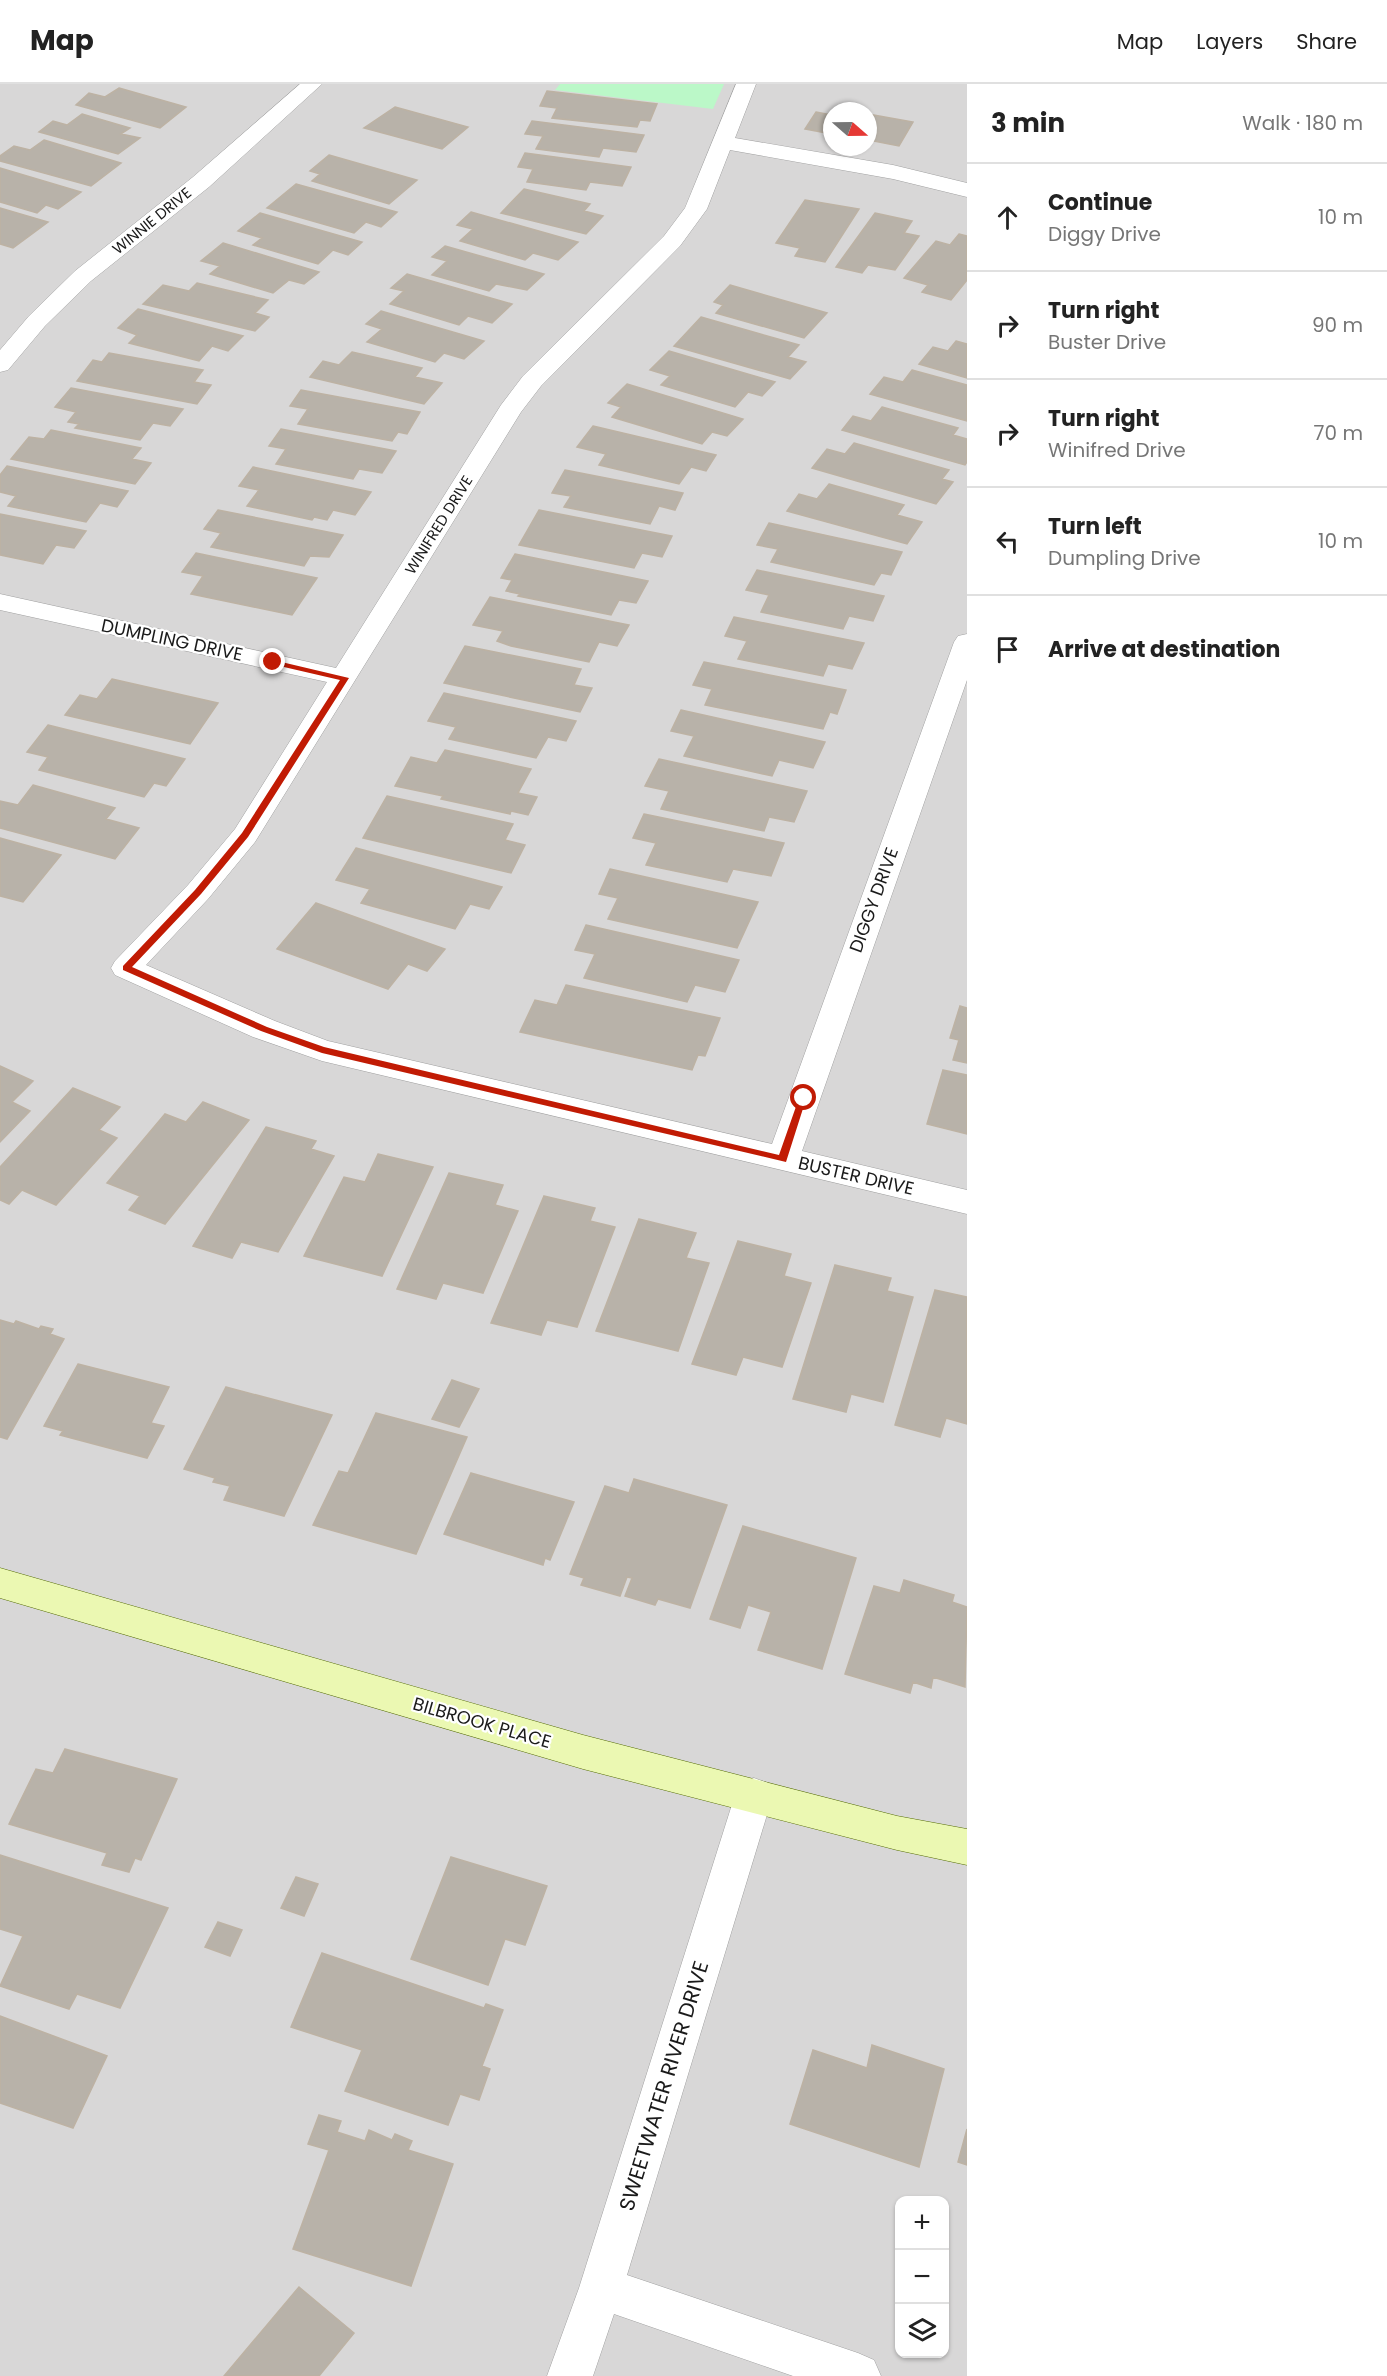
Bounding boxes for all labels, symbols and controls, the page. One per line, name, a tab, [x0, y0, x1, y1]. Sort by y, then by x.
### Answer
text: Map	[30, 21, 94, 60]
text: Map	[1117, 27, 1163, 56]
text: Layers	[1196, 27, 1263, 56]
text: Share	[1296, 27, 1357, 56]
north arrow	[823, 102, 877, 156]
text: 3 min	[991, 105, 1065, 141]
text: Walk · 180 m	[1242, 109, 1363, 137]
street label: WINNIE DRIVE	[108, 182, 196, 259]
text: Continue	[1048, 187, 1152, 218]
icon: ahead	[991, 201, 1024, 234]
text: 10 m	[1318, 203, 1363, 231]
text: Diggy Drive	[1048, 220, 1161, 248]
text: Turn right	[1048, 295, 1159, 326]
icon: right	[991, 309, 1024, 342]
text: 90 m	[1312, 311, 1363, 339]
text: Buster Drive	[1048, 328, 1166, 356]
text: Turn right	[1048, 403, 1159, 434]
icon: right	[991, 417, 1024, 450]
text: 70 m	[1314, 419, 1363, 447]
text: Winifred Drive	[1048, 436, 1186, 464]
street label: WINIFRED DRIVE	[400, 471, 477, 578]
text: Turn left	[1048, 511, 1142, 542]
icon: left	[991, 525, 1024, 558]
text: 10 m	[1318, 527, 1363, 555]
text: Dumpling Drive	[1048, 544, 1201, 572]
street label: DUMPLING DRIVE	[99, 612, 245, 667]
icon: arrive	[991, 633, 1024, 666]
text: Arrive at destination	[1048, 634, 1280, 665]
route end	[259, 648, 285, 674]
street label: DIGGY DRIVE	[843, 844, 904, 956]
route start	[790, 1084, 816, 1110]
street label: BUSTER DRIVE	[796, 1150, 916, 1201]
street label: BILBROOK PLACE	[410, 1691, 554, 1754]
street label: SWEETWATER RIVER DRIVE	[612, 1957, 715, 2214]
map controls	[895, 2196, 949, 2358]
button: +	[895, 2196, 949, 2250]
button: −	[895, 2250, 949, 2304]
button: layers	[895, 2304, 949, 2358]

